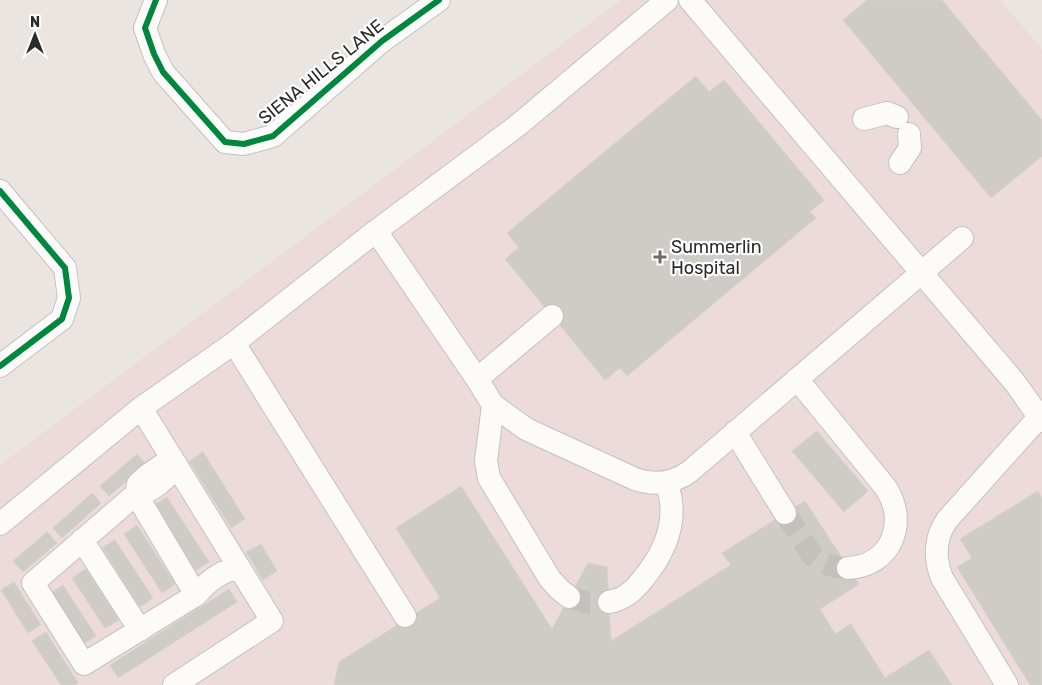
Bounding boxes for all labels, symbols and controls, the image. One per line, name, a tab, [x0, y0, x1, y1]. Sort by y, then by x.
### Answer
north arrow	[10, 10, 60, 60]
text: N	[30, 14, 40, 31]
street label: SIENA HILLS LANE	[254, 15, 388, 129]
place label: Summerlin Hospital	[671, 236, 762, 279]
marker: Summerlin Hospital	[653, 250, 667, 264]

